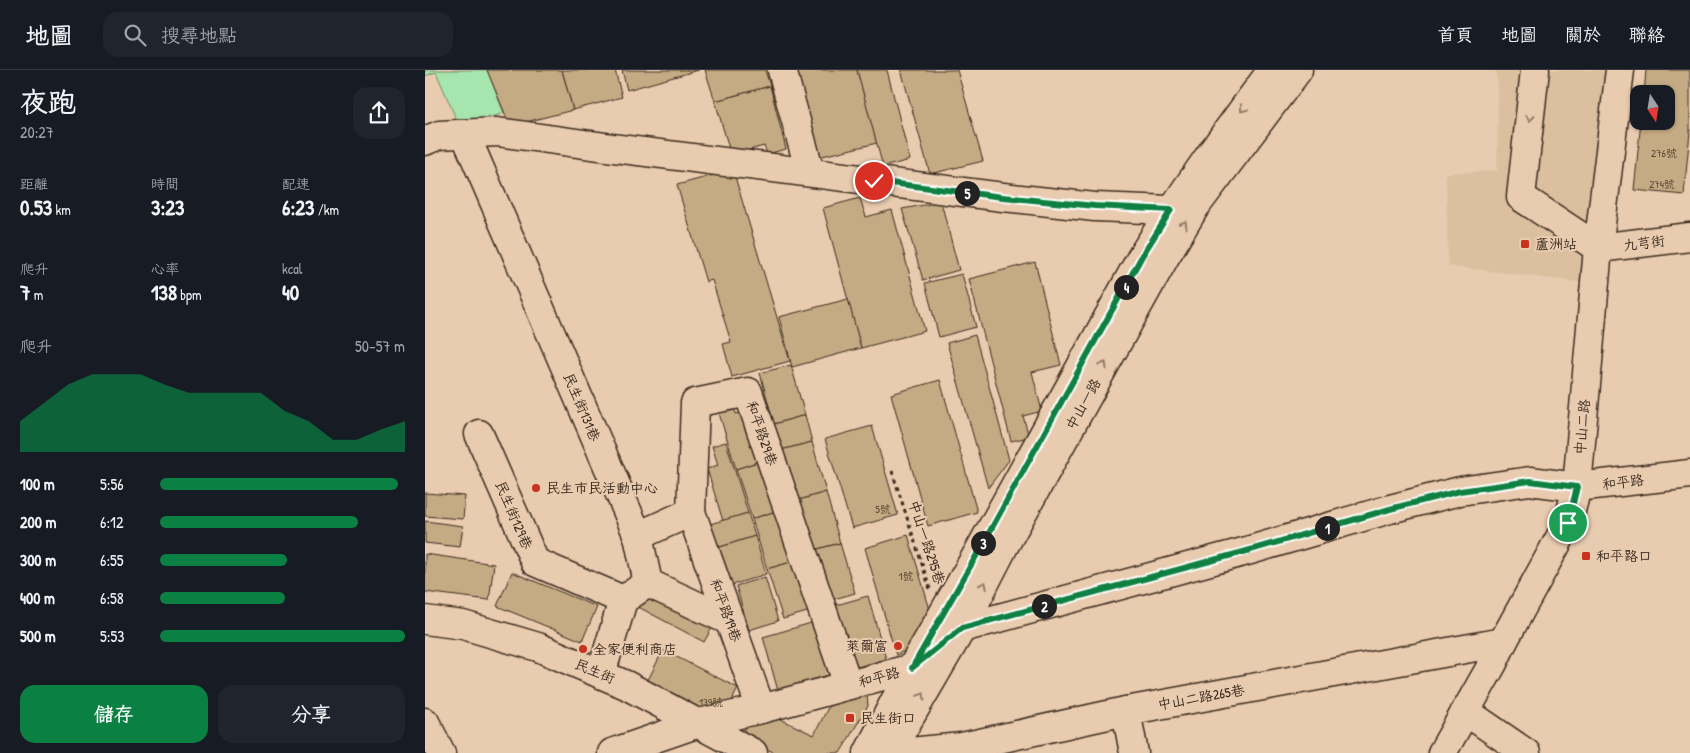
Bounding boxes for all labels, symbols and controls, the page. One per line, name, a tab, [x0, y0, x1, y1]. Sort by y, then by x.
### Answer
search box	[103, 12, 453, 57]
text: 地圖	[25, 19, 73, 51]
icon: search	[121, 21, 149, 49]
text: 搜尋地點	[161, 22, 237, 48]
text: 首頁	[1437, 22, 1473, 47]
text: 地圖	[1501, 22, 1537, 47]
text: 關於	[1565, 22, 1601, 47]
text: 聯絡	[1629, 22, 1665, 47]
text: 夜跑	[20, 83, 76, 121]
north arrow	[1630, 85, 1675, 130]
map controls	[1630, 85, 1675, 130]
button: share	[353, 87, 405, 139]
one-way arrow	[1240, 103, 1248, 112]
one-way arrow	[1525, 115, 1536, 123]
text: 20:27	[20, 121, 54, 143]
house number: 276號	[1651, 146, 1677, 160]
pin	[853, 160, 895, 202]
icon: check	[860, 167, 888, 195]
text: 距離	[20, 174, 48, 193]
text: 時間	[151, 174, 179, 193]
text: 配速	[282, 174, 310, 193]
house number: 274號	[1649, 177, 1675, 191]
pin: 5	[955, 180, 979, 206]
text: 5	[965, 184, 970, 203]
text: 0.53	[20, 193, 52, 222]
text: 3:23	[151, 193, 185, 222]
text: 6:23	[282, 193, 315, 222]
text: km	[52, 200, 71, 219]
text: /km	[315, 200, 339, 219]
one-way arrow	[1178, 221, 1188, 230]
street label: 九芎街	[1622, 231, 1666, 254]
place label: 蘆洲站	[1535, 234, 1577, 253]
marker: 蘆洲站	[1519, 238, 1531, 250]
text: 爬升	[20, 259, 48, 278]
text: 心率	[151, 259, 179, 278]
text: kcal	[282, 259, 302, 278]
pin: 4	[1113, 274, 1139, 300]
text: 7	[20, 278, 30, 307]
text: 138	[151, 278, 177, 307]
text: 40	[282, 278, 299, 307]
text: 4	[1124, 278, 1129, 297]
text: m	[30, 285, 43, 304]
text: bpm	[177, 285, 202, 304]
text: 爬升	[20, 335, 52, 357]
text: 50–57 m	[355, 335, 405, 357]
one-way arrow	[1098, 362, 1108, 371]
street label: 民生街131巷	[560, 370, 606, 445]
street label: 中山一路	[1061, 375, 1104, 433]
street label: 和平路29巷	[742, 398, 783, 469]
street label: 中山二路	[1570, 398, 1593, 456]
street label: 和平路	[1601, 470, 1645, 493]
text: 100 m	[20, 473, 55, 495]
text: 5:56	[100, 473, 124, 495]
street label: 民生街129巷	[491, 478, 538, 553]
place label: 民生市民活動中心	[546, 478, 658, 497]
marker: 民生市民活動中心	[530, 482, 542, 494]
street label: 中山一路295巷	[905, 497, 950, 587]
house number: 5號	[875, 502, 891, 516]
pin	[1547, 502, 1589, 544]
icon: arrive	[1554, 509, 1582, 537]
text: 200 m	[20, 511, 56, 533]
text: 6:12	[100, 511, 123, 533]
pin: 1	[1315, 516, 1339, 540]
text: 1	[1325, 519, 1330, 538]
pin: 3	[971, 530, 995, 556]
text: 3	[980, 534, 987, 553]
place label: 和平路口	[1596, 546, 1652, 565]
text: 300 m	[20, 549, 56, 571]
text: 6:55	[100, 549, 124, 571]
marker: 和平路口	[1580, 550, 1592, 562]
house number: 1號	[899, 569, 914, 583]
street label: 和平路19巷	[706, 575, 747, 645]
one-way arrow	[978, 581, 988, 590]
text: 400 m	[20, 587, 55, 609]
text: 6:58	[100, 587, 124, 609]
pin: 2	[1031, 594, 1057, 618]
text: 2	[1041, 597, 1048, 616]
text: 500 m	[20, 625, 56, 647]
text: 5:53	[100, 625, 124, 647]
place label: 萊爾富	[846, 636, 888, 655]
place label: 全家便利商店	[593, 639, 677, 658]
marker: 萊爾富	[892, 640, 904, 652]
marker: 全家便利商店	[577, 643, 589, 655]
street label: 民生街	[572, 654, 618, 687]
street label: 和平路	[856, 662, 902, 691]
street label: 中山二路265巷	[1156, 679, 1247, 714]
button: 儲存	[20, 685, 208, 743]
button: 分享	[218, 685, 405, 743]
one-way arrow	[916, 692, 926, 701]
house number: 139號	[699, 695, 723, 709]
place label: 民生街口	[860, 708, 916, 727]
marker: 民生街口	[844, 712, 856, 724]

